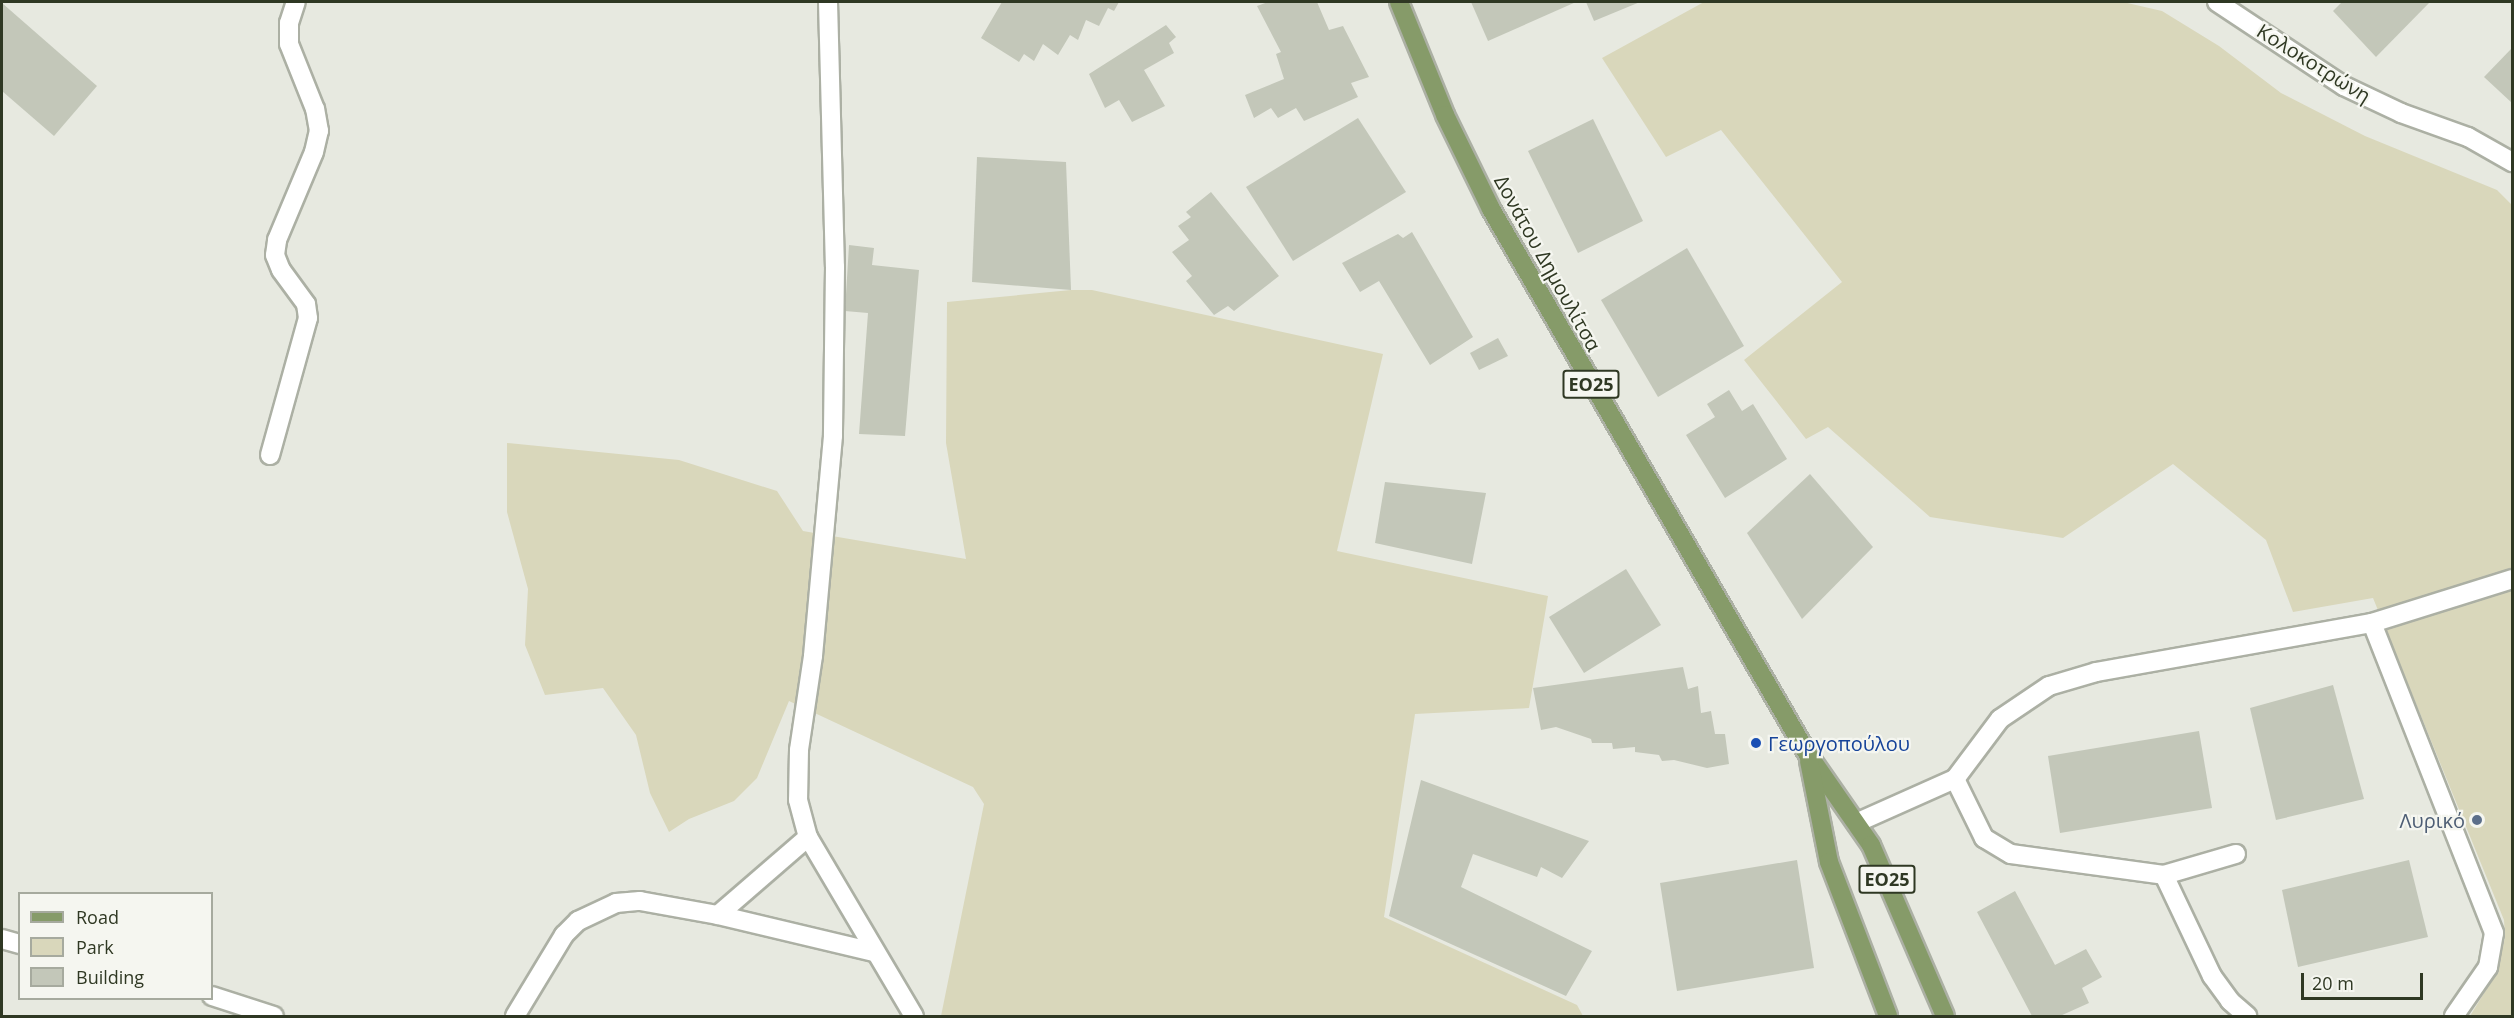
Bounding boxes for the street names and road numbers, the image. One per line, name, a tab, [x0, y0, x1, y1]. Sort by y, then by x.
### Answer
street label: Κολοκοτρώνη	[2253, 18, 2375, 108]
street label: Δονάτου Δημουλίτσα	[1490, 171, 1606, 355]
road number: ΕΟ25	[1562, 369, 1620, 399]
road number: ΕΟ25	[1858, 864, 1916, 894]

